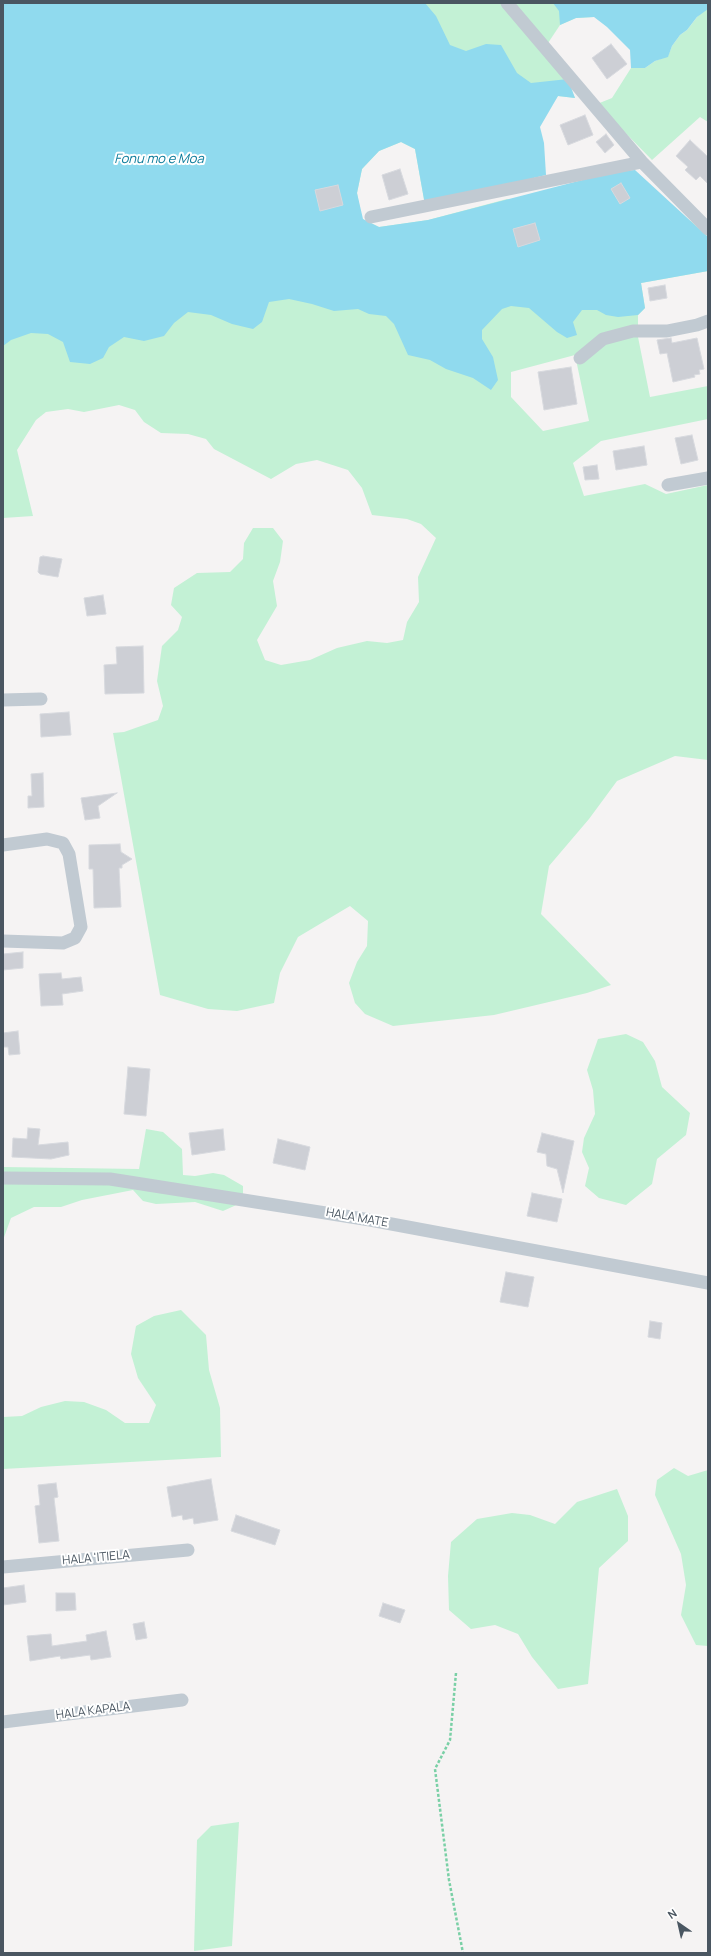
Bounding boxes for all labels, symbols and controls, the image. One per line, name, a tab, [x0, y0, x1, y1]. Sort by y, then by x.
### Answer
water label: Fonu mo e Moa	[114, 151, 204, 167]
street label: HALA MATE	[325, 1205, 389, 1231]
street label: HALA 'ITIELA	[62, 1548, 130, 1568]
street label: HALA KAPALA	[55, 1699, 131, 1723]
north arrow	[659, 1904, 699, 1944]
text: N	[665, 1905, 679, 1922]

